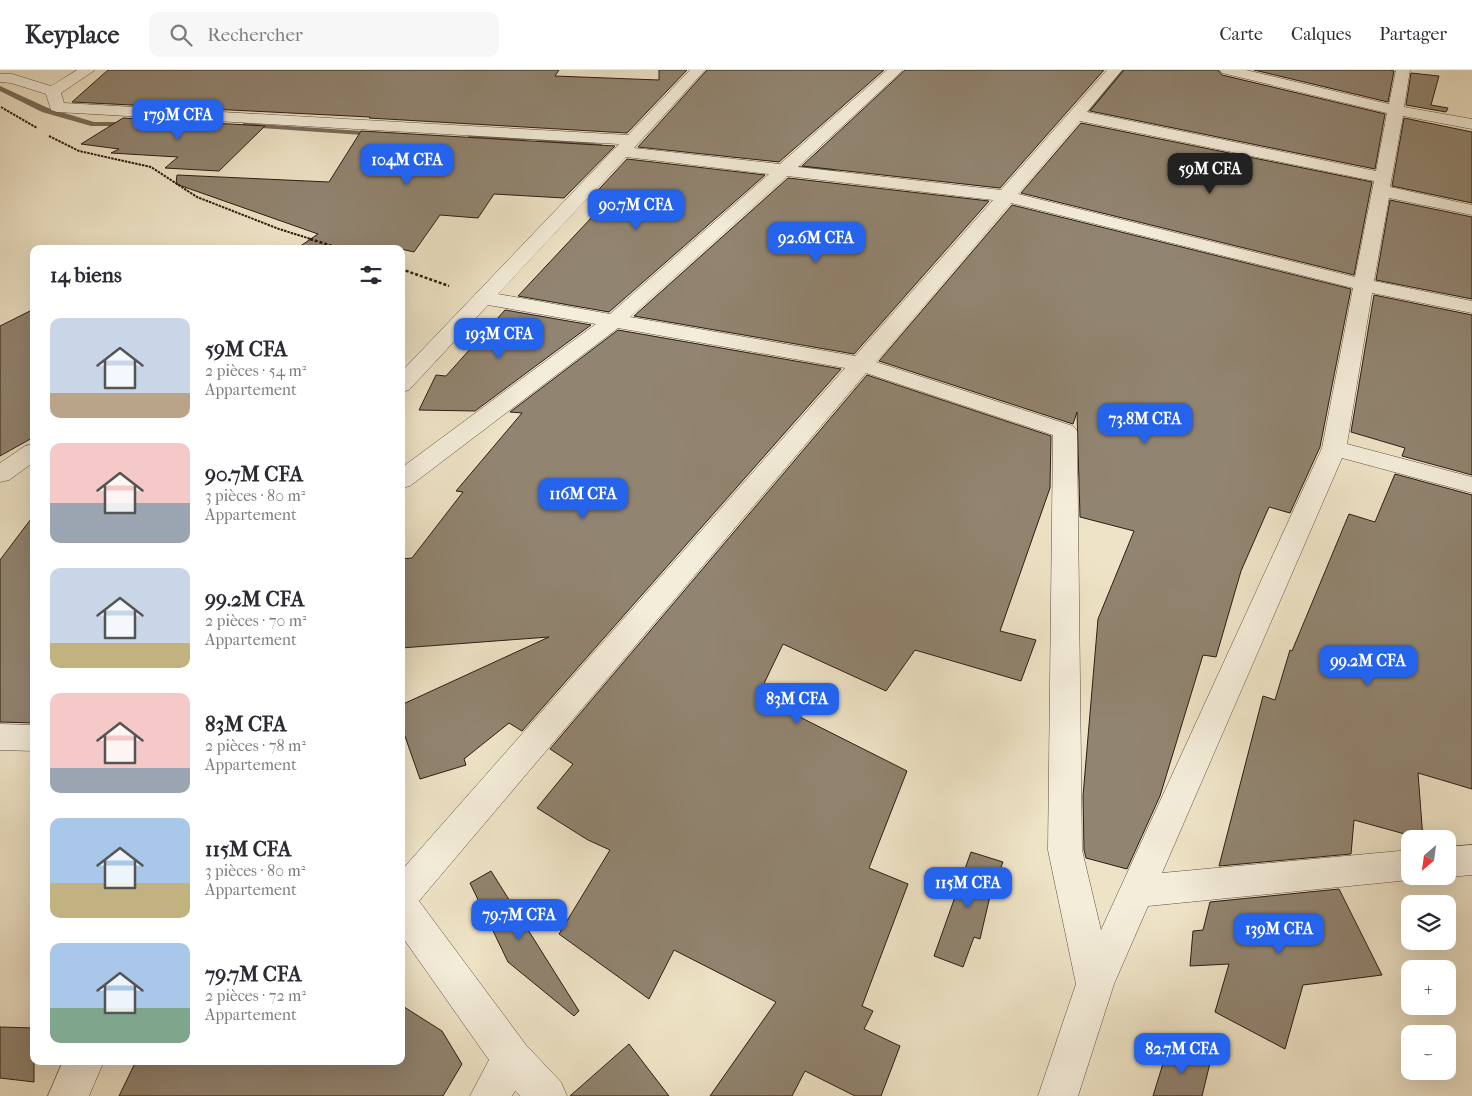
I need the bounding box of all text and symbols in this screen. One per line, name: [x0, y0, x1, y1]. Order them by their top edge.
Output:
search box: [149, 12, 499, 57]
text: Keyplace: [25, 21, 119, 49]
icon: search: [167, 21, 195, 49]
text: Rechercher: [207, 24, 303, 46]
text: Carte: [1220, 24, 1263, 45]
text: Calques: [1291, 24, 1351, 45]
text: Partager: [1379, 24, 1447, 45]
pin: 179M CFA: [126, 98, 230, 141]
text: 179M CFA: [143, 105, 213, 124]
pin: 104M CFA: [355, 144, 459, 186]
text: 104M CFA: [371, 150, 443, 169]
pin: 59M CFA: [1164, 152, 1256, 195]
text: 59M CFA: [1179, 159, 1241, 178]
pin: 90.7M CFA: [579, 189, 693, 231]
text: 90.7M CFA: [599, 195, 673, 214]
pin: 92.6M CFA: [759, 222, 873, 264]
text: 92.6M CFA: [778, 228, 854, 247]
icon: filters: [357, 261, 385, 289]
text: 14 biens: [50, 263, 122, 287]
pin: 193M CFA: [447, 318, 551, 360]
text: 193M CFA: [465, 324, 533, 343]
text: 59M CFA: [205, 337, 287, 361]
icon: home: [90, 338, 150, 398]
text: 2 pièces · 54 m²: [205, 361, 306, 380]
text: Appartement: [205, 380, 297, 399]
pin: 73.8M CFA: [1088, 402, 1202, 445]
text: 73.8M CFA: [1109, 409, 1181, 428]
text: 90.7M CFA: [205, 462, 303, 486]
icon: home: [90, 463, 150, 523]
pin: 116M CFA: [531, 478, 635, 520]
text: 116M CFA: [549, 484, 617, 503]
text: 3 pièces · 80 m²: [205, 486, 305, 505]
text: Appartement: [205, 505, 297, 524]
text: 99.2M CFA: [205, 587, 304, 611]
icon: home: [90, 588, 150, 648]
text: 2 pièces · 70 m²: [205, 611, 307, 630]
text: Appartement: [205, 630, 297, 649]
pin: 99.2M CFA: [1311, 644, 1425, 687]
text: 99.2M CFA: [1330, 651, 1406, 670]
pin: 83M CFA: [751, 682, 843, 725]
text: 83M CFA: [766, 689, 828, 708]
text: 83M CFA: [205, 712, 287, 736]
icon: home: [90, 713, 150, 773]
text: 2 pièces · 78 m²: [205, 736, 306, 755]
text: Appartement: [205, 755, 297, 774]
north arrow: [1401, 830, 1456, 885]
map controls: [1401, 830, 1456, 1080]
text: 115M CFA: [205, 837, 291, 861]
icon: home: [90, 838, 150, 898]
text: 3 pièces · 80 m²: [205, 861, 305, 880]
pin: 115M CFA: [916, 866, 1020, 909]
text: 115M CFA: [935, 873, 1001, 892]
text: Appartement: [205, 880, 297, 899]
button: layers: [1401, 895, 1456, 950]
pin: 79.7M CFA: [462, 898, 576, 941]
text: 79.7M CFA: [482, 905, 556, 924]
pin: 139M CFA: [1227, 912, 1331, 955]
text: 139M CFA: [1245, 919, 1313, 938]
button: +: [1401, 960, 1456, 1015]
text: 79.7M CFA: [205, 962, 302, 986]
icon: home: [90, 963, 150, 1023]
text: 2 pièces · 72 m²: [205, 986, 306, 1005]
text: Appartement: [205, 1005, 297, 1024]
button: −: [1401, 1025, 1456, 1080]
pin: 82.7M CFA: [1125, 1032, 1239, 1075]
text: 82.7M CFA: [1145, 1039, 1219, 1058]

